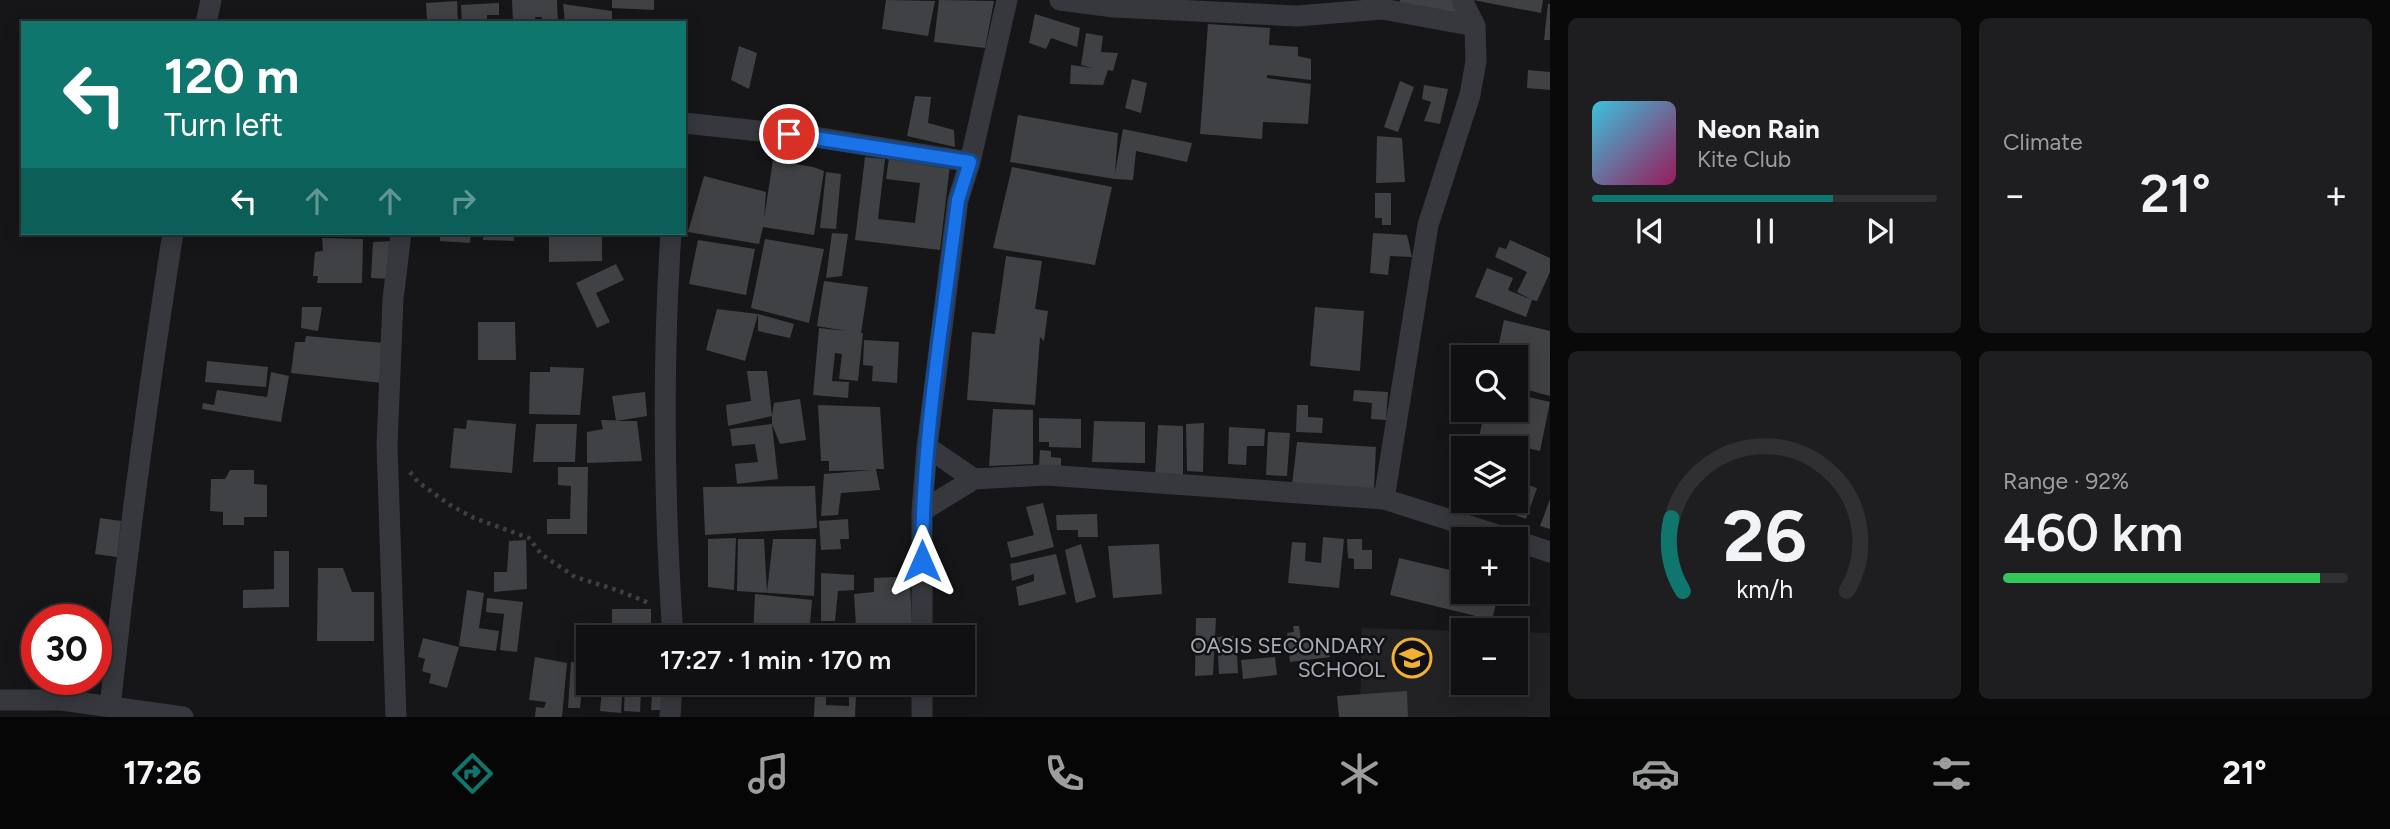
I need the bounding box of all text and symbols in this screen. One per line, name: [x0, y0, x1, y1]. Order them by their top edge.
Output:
text: 120 m: [164, 46, 299, 105]
icon: left: [49, 49, 140, 140]
pin: [759, 104, 819, 164]
text: Turn left: [164, 106, 283, 144]
text: Neon Rain: [1697, 113, 1820, 145]
icon: arrive: [770, 115, 808, 153]
text: Climate: [2003, 128, 2082, 156]
text: Kite Club: [1697, 145, 1791, 173]
text: 21°: [2140, 163, 2211, 225]
text: −: [2003, 172, 2027, 218]
text: +: [2324, 172, 2348, 218]
icon: left: [225, 182, 263, 220]
icon: ahead: [298, 182, 336, 220]
icon: ahead: [371, 182, 409, 220]
icon: right: [444, 182, 482, 220]
icon: previous: [1631, 212, 1669, 250]
icon: pause: [1746, 212, 1784, 250]
icon: next: [1861, 212, 1899, 250]
map controls: [1451, 345, 1528, 695]
button: search: [1451, 345, 1528, 422]
button: layers: [1451, 436, 1528, 513]
text: Range · 92%: [2003, 467, 2129, 495]
text: 26: [1722, 492, 1807, 579]
text: 460 km: [2003, 502, 2183, 564]
position arrow: [885, 524, 959, 598]
button: +: [1451, 527, 1528, 604]
text: km/h: [1736, 574, 1793, 604]
speed limit sign: 30: [21, 604, 112, 695]
button: −: [1451, 618, 1528, 695]
place label: OASIS SECONDARY SCHOOL: [1190, 633, 1385, 682]
school or university icon: OASIS SECONDARY SCHOOL: [1391, 637, 1433, 679]
text: 17:27 · 1 min · 170 m: [660, 644, 891, 676]
icon: directions: [448, 749, 497, 798]
icon: music: [744, 749, 793, 798]
icon: phone: [1040, 749, 1089, 798]
icon: climate: [1335, 749, 1384, 798]
icon: car: [1631, 749, 1680, 798]
icon: filters: [1927, 749, 1976, 798]
text: 17:26: [123, 754, 201, 792]
text: 21°: [2222, 754, 2267, 792]

